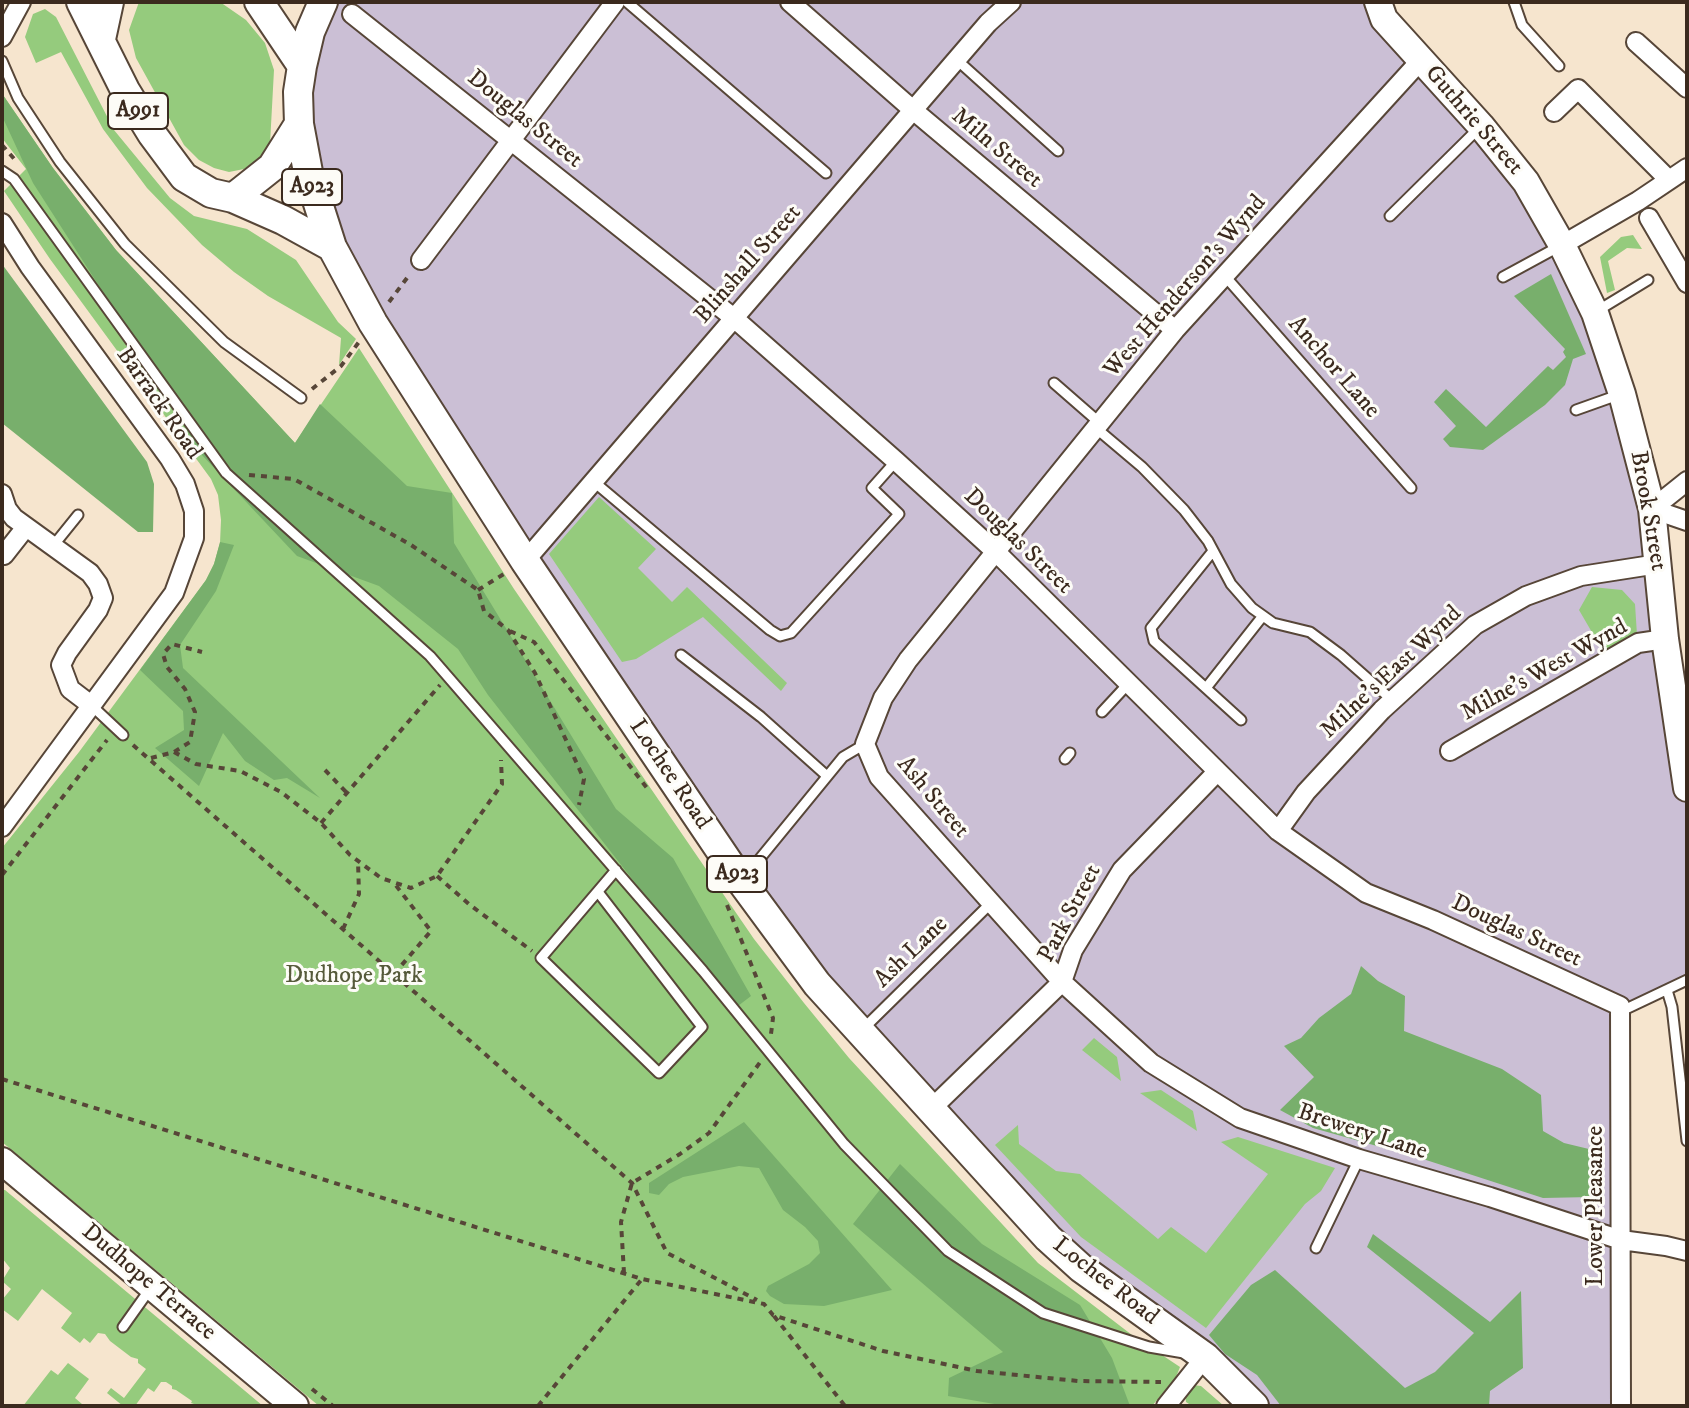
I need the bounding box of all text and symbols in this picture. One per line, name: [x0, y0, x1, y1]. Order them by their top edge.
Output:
street label: Guthrie Street: [1418, 60, 1528, 182]
street label: Douglas Street: [460, 65, 588, 175]
road number: A991: [108, 93, 168, 129]
street label: Miln Street: [945, 103, 1047, 195]
road number: A923: [282, 169, 342, 205]
street label: West Henderson's Wynd: [1099, 190, 1273, 384]
street label: Blinshall Street: [690, 200, 808, 330]
street label: Anchor Lane: [1281, 311, 1385, 425]
street label: Barrack Road: [109, 342, 207, 466]
street label: Brook Street: [1622, 449, 1672, 573]
street label: Douglas Street: [957, 483, 1077, 601]
street label: Milne's East Wynd: [1316, 600, 1468, 746]
street label: Milne's West Wynd: [1457, 613, 1633, 729]
street label: Lochee Road: [622, 714, 716, 836]
street label: Ash Street: [890, 751, 974, 845]
road number: A923: [707, 856, 767, 892]
street label: Park Street: [1033, 860, 1109, 968]
street label: Douglas Street: [1446, 889, 1586, 975]
street label: Ash Lane: [869, 911, 955, 995]
park label: Dudhope Park: [285, 963, 423, 991]
street label: Brewery Lane: [1294, 1099, 1430, 1167]
street label: Lower Pleasance: [1583, 1126, 1611, 1286]
street label: Dudhope Terrace: [75, 1218, 221, 1348]
street label: Lochee Road: [1046, 1232, 1164, 1332]

